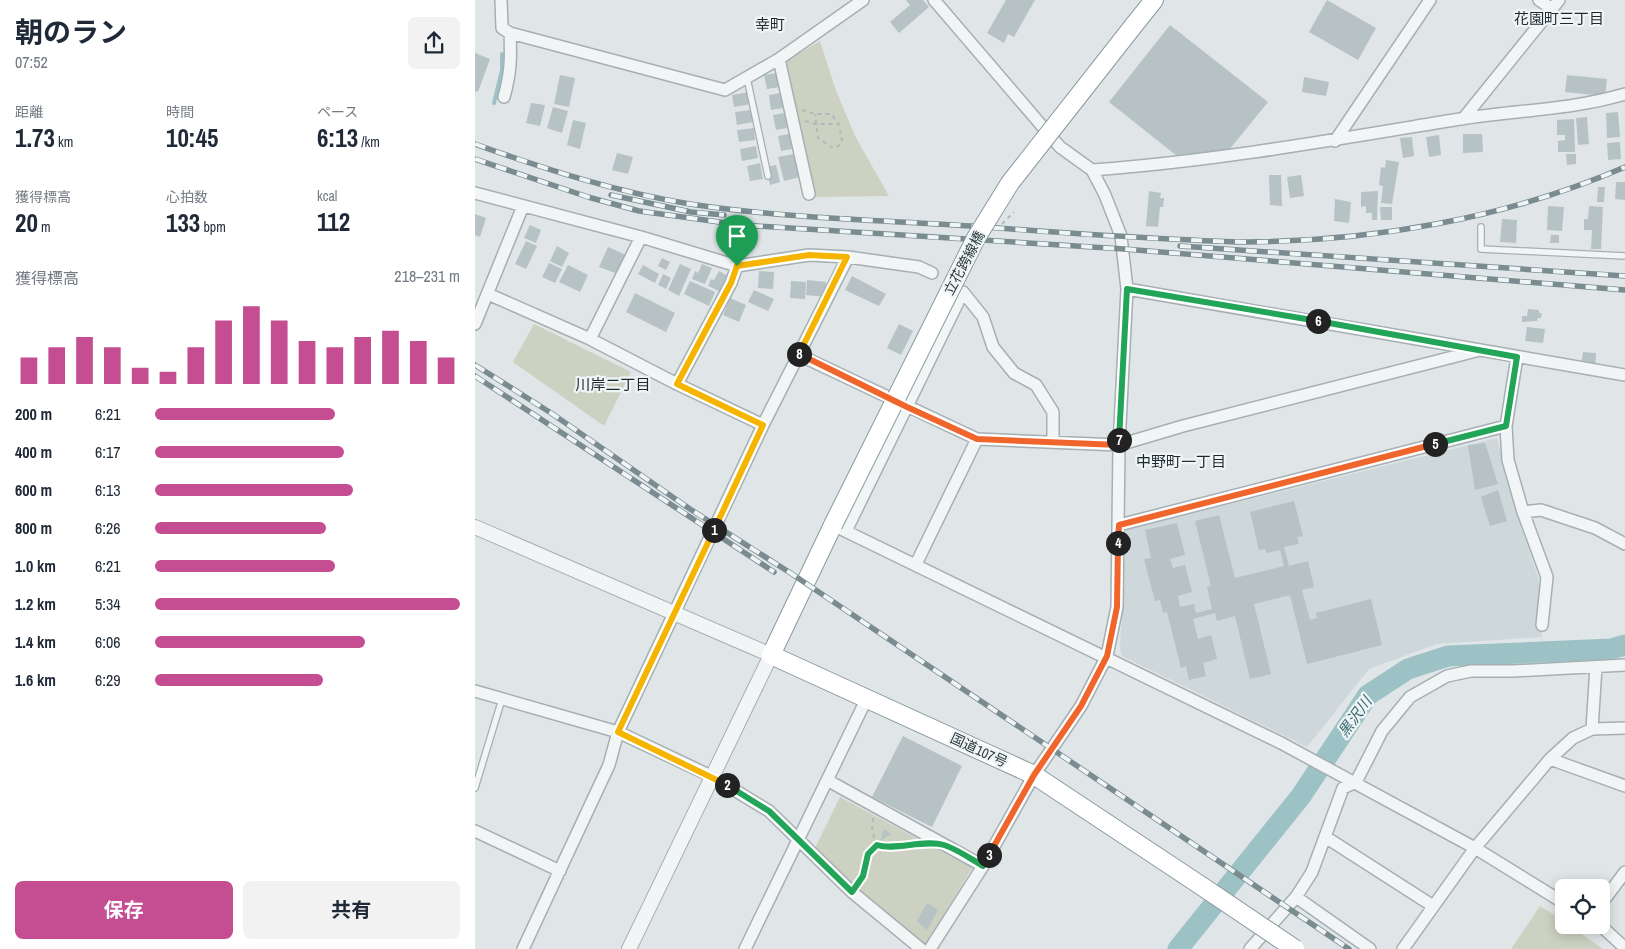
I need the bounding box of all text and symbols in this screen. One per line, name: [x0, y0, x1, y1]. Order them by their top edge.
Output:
district label: 花園町三丁目: [1514, 8, 1604, 29]
text: 朝のラン: [15, 13, 127, 51]
district label: 幸町: [755, 14, 785, 35]
button: share: [408, 17, 460, 69]
text: 07:52: [15, 51, 48, 73]
text: 距離: [15, 103, 43, 121]
text: 時間: [166, 103, 194, 121]
text: ペース: [317, 103, 358, 121]
text: 1.73: [15, 121, 55, 155]
text: 10:45: [166, 121, 218, 155]
text: 6:13: [317, 121, 358, 155]
text: km: [55, 133, 73, 151]
text: /km: [358, 133, 380, 151]
text: kcal: [317, 187, 337, 205]
text: 獲得標高: [15, 188, 71, 206]
text: 心拍数: [166, 188, 208, 206]
text: 112: [317, 205, 350, 239]
text: 20: [15, 206, 38, 240]
text: 133: [166, 206, 200, 240]
pin: [716, 215, 758, 266]
text: m: [38, 218, 51, 236]
text: bpm: [200, 218, 226, 236]
icon: arrive: [723, 222, 751, 250]
street label: 立花跨線橋: [940, 228, 988, 298]
text: 218–231 m: [394, 265, 460, 287]
text: 獲得標高: [15, 267, 79, 289]
pin: 6: [1305, 308, 1331, 334]
text: 6: [1315, 312, 1322, 330]
pin: 8: [787, 342, 811, 366]
text: 8: [796, 345, 803, 363]
district label: 川岸二丁目: [575, 374, 651, 395]
text: 200 m: [15, 403, 52, 425]
text: 6:21: [95, 403, 121, 425]
pin: 7: [1107, 428, 1131, 452]
text: 7: [1116, 431, 1123, 449]
pin: 5: [1423, 432, 1447, 456]
text: 5: [1432, 435, 1439, 453]
text: 400 m: [15, 441, 52, 463]
text: 6:17: [95, 441, 121, 463]
district label: 中野町一丁目: [1136, 451, 1226, 472]
text: 600 m: [15, 479, 52, 501]
text: 6:13: [95, 479, 121, 501]
text: 800 m: [15, 517, 52, 539]
text: 6:26: [95, 517, 121, 539]
pin: 1: [701, 518, 727, 542]
text: 1: [711, 521, 718, 539]
pin: 4: [1105, 530, 1131, 556]
text: 4: [1115, 534, 1122, 552]
text: 1.0 km: [15, 555, 56, 577]
text: 6:21: [95, 555, 121, 577]
text: 1.2 km: [15, 593, 56, 615]
text: 5:34: [95, 593, 121, 615]
text: 1.4 km: [15, 631, 56, 653]
text: 6:06: [95, 631, 121, 653]
text: 1.6 km: [15, 669, 56, 691]
text: 6:29: [95, 669, 121, 691]
water label: 黒沢川: [1333, 691, 1377, 741]
street label: 国道107号: [947, 729, 1011, 771]
pin: 2: [715, 772, 739, 798]
text: 2: [724, 776, 731, 794]
pin: 3: [977, 842, 1001, 868]
text: 3: [986, 846, 993, 864]
map controls: [1555, 879, 1610, 934]
button: locate: [1555, 879, 1610, 934]
button: 保存: [15, 881, 233, 939]
button: 共有: [243, 881, 460, 939]

